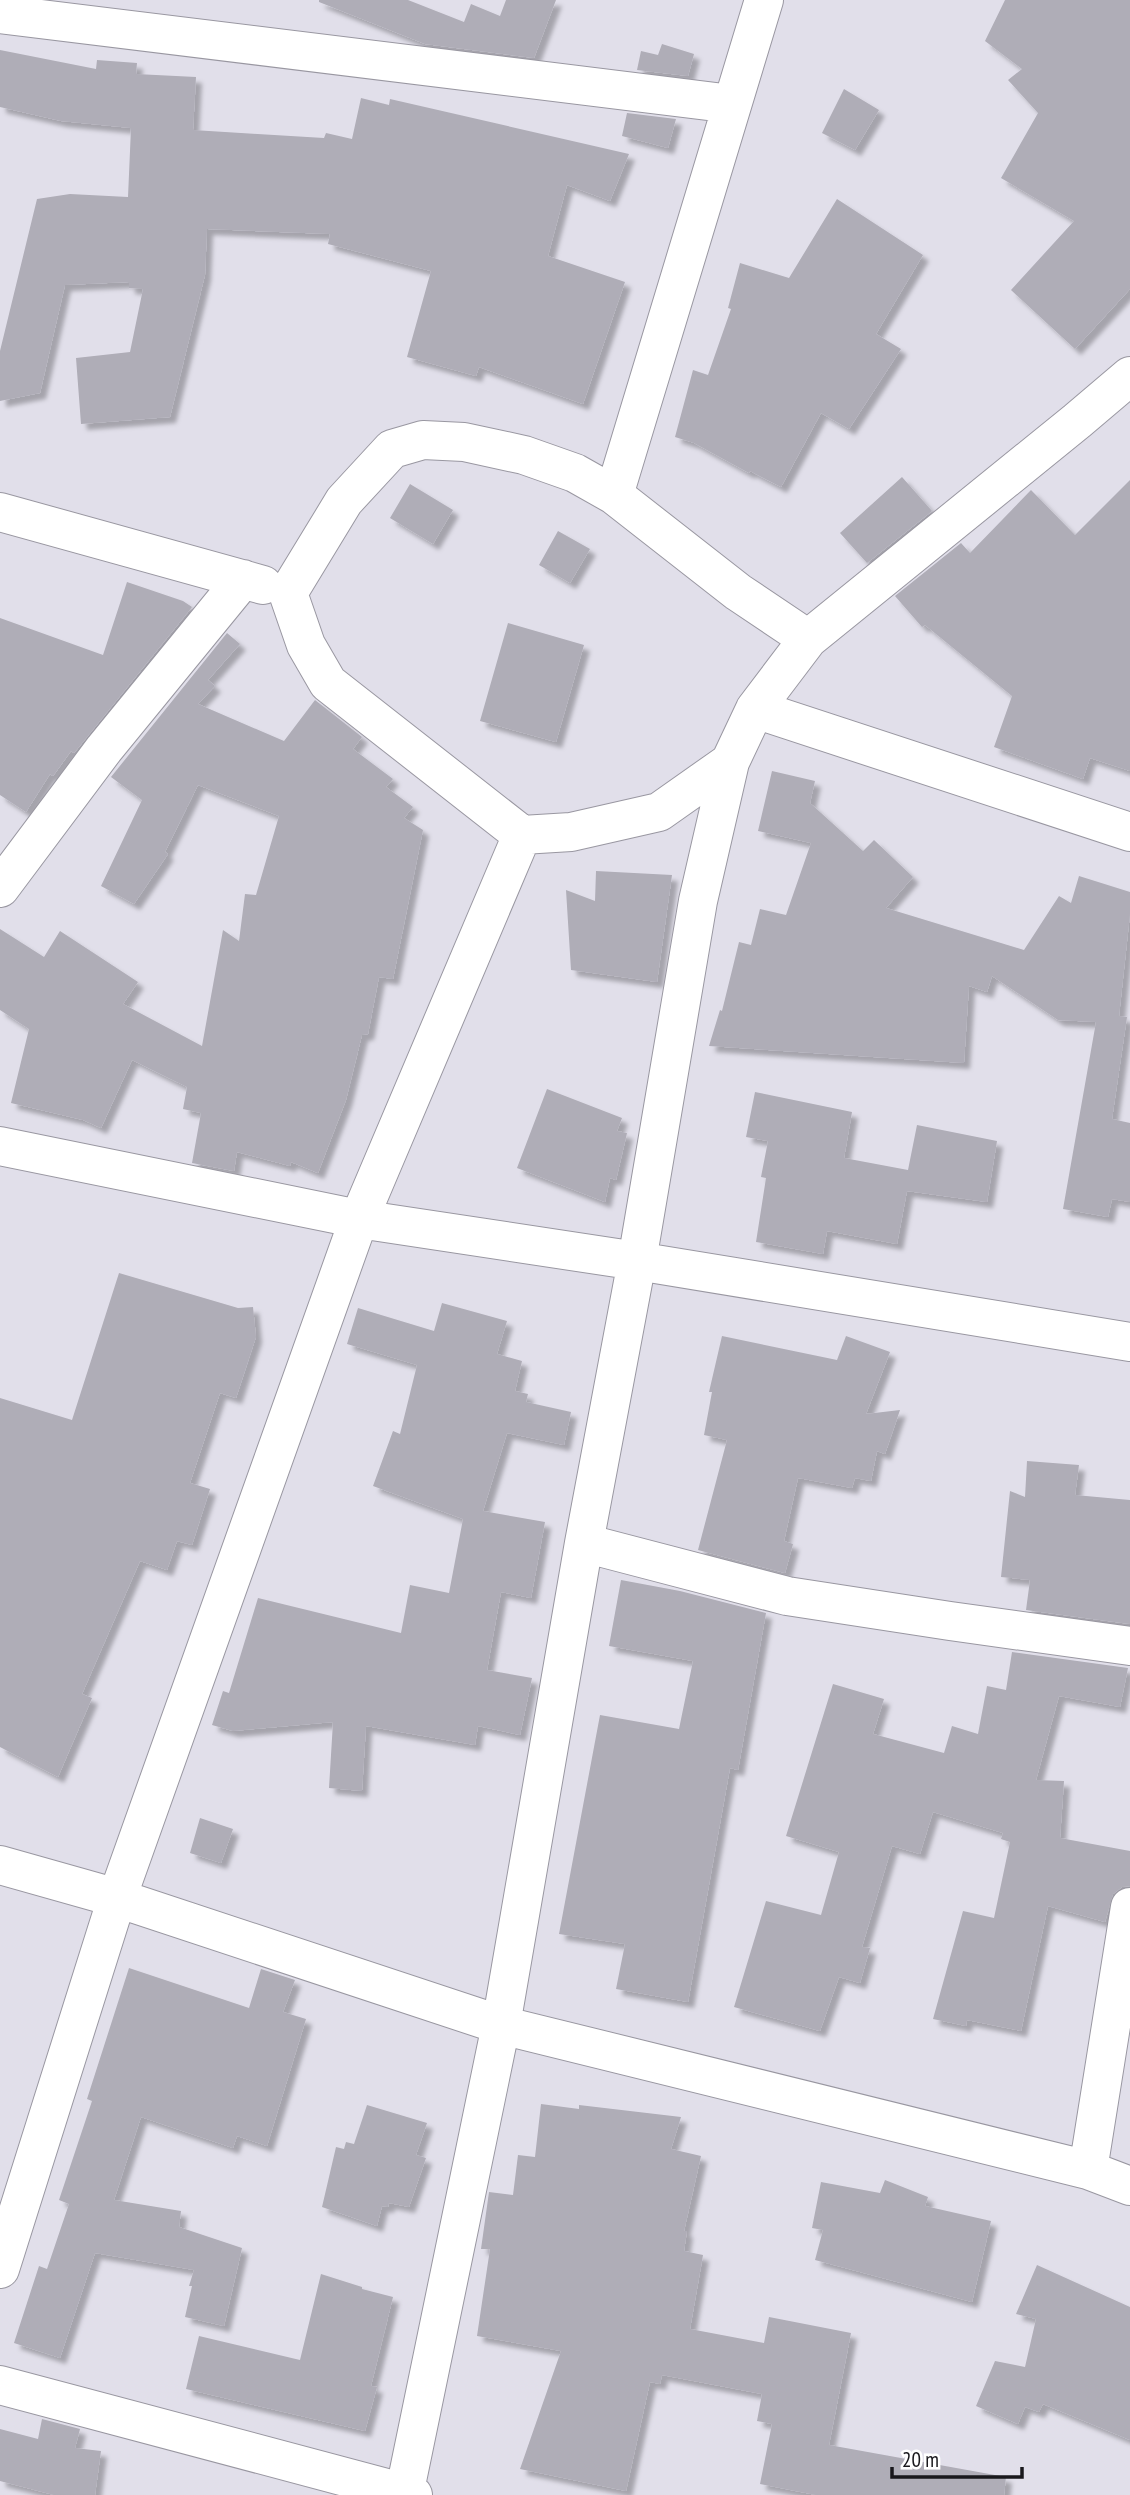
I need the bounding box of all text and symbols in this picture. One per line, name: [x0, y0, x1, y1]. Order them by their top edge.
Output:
scale bar: [892, 2436, 1021, 2480]
text: 20 m: [902, 2446, 939, 2473]

